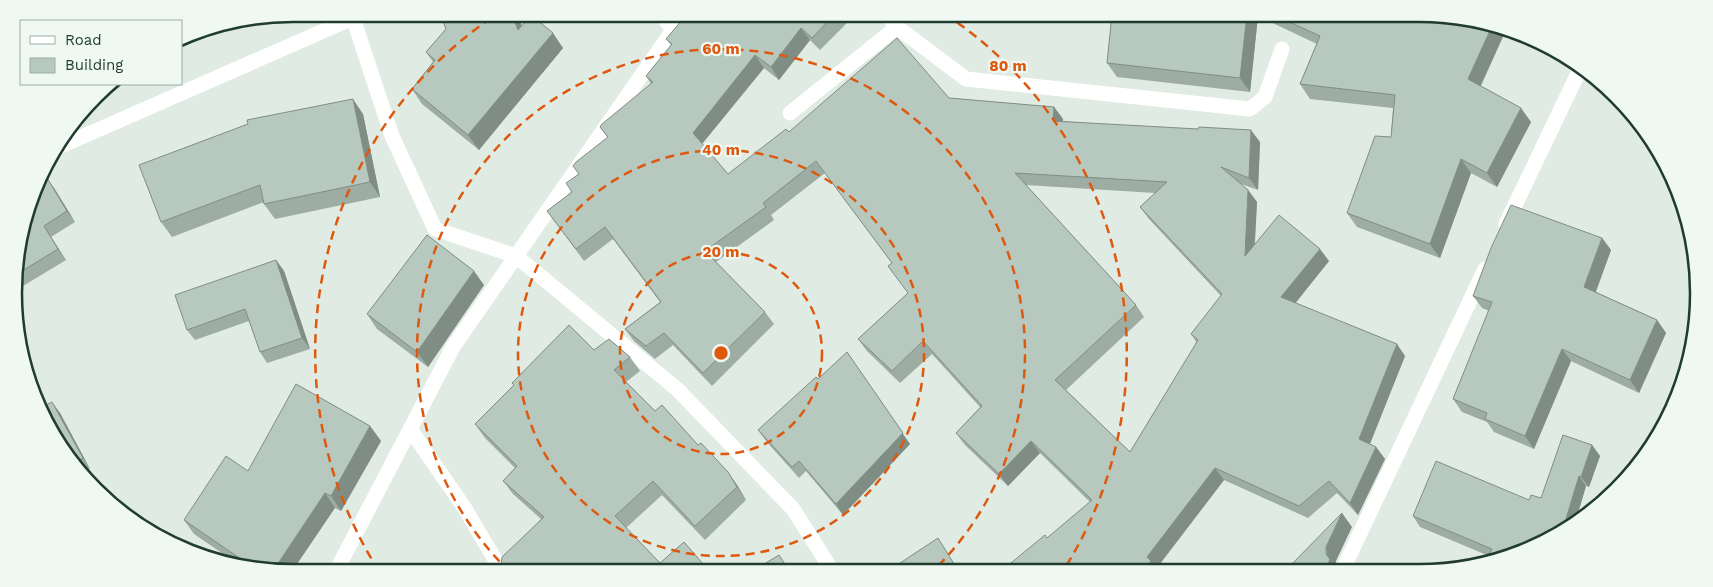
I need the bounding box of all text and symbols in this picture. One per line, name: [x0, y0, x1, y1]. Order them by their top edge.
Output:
legend: [20, 20, 182, 85]
text: Road: [65, 31, 102, 49]
text: 60 m: [702, 40, 740, 58]
text: Building: [65, 56, 123, 74]
text: 80 m: [989, 57, 1027, 75]
text: 40 m: [702, 141, 740, 159]
text: 20 m: [702, 243, 740, 261]
centre of rings: [712, 344, 730, 362]

